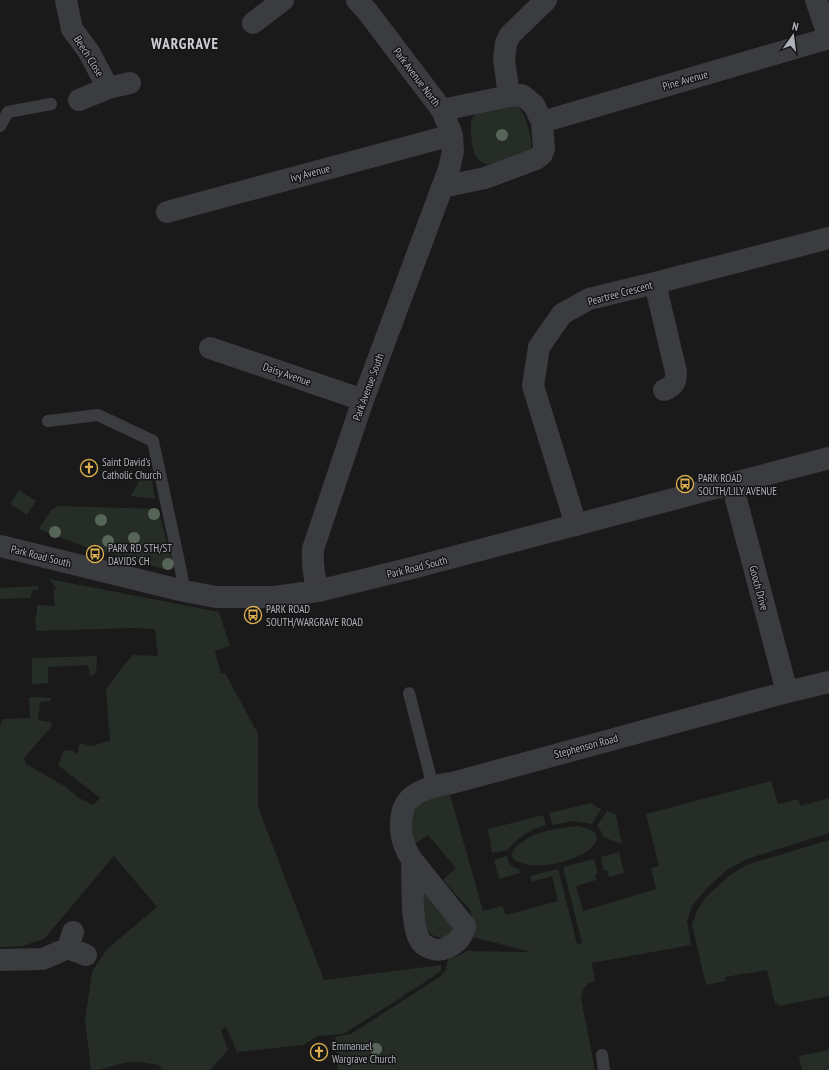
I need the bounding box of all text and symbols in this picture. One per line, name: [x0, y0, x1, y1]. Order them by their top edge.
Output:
north arrow: [773, 16, 813, 56]
text: N: [791, 19, 800, 34]
street label: Beech Close: [71, 33, 107, 80]
district label: WARGRAVE: [150, 34, 219, 53]
street label: Park Avenue North: [390, 45, 444, 109]
street label: Pine Avenue: [661, 67, 710, 93]
street label: Ivy Avenue: [289, 161, 332, 185]
street label: Peartree Crescent: [586, 278, 654, 308]
street label: Park Avenue South: [349, 351, 387, 422]
street label: Daisy Avenue: [261, 359, 313, 389]
place label: Saint David's Catholic Church: [102, 455, 161, 482]
church icon: Saint David's Catholic Church: [79, 458, 99, 478]
place label: PARK ROAD SOUTH/LILY AVENUE: [698, 471, 777, 498]
bus stop icon: PARK ROAD SOUTH/LILY AVENUE: [675, 474, 695, 494]
place label: PARK RD STH/ST DAVIDS CH: [108, 541, 172, 568]
street label: Park Road South: [9, 542, 73, 570]
bus stop icon: PARK RD STH/ST DAVIDS CH: [85, 544, 105, 564]
street label: Park Road South: [385, 553, 449, 581]
street label: Gooch Drive: [746, 564, 772, 612]
place label: PARK ROAD SOUTH/WARGRAVE ROAD: [266, 602, 363, 629]
bus stop icon: PARK ROAD SOUTH/WARGRAVE ROAD: [243, 605, 263, 625]
street label: Stephenson Road: [553, 731, 620, 761]
place label: Emmanuel Wargrave Church: [332, 1039, 396, 1066]
church icon: Emmanuel Wargrave Church: [309, 1042, 329, 1062]

